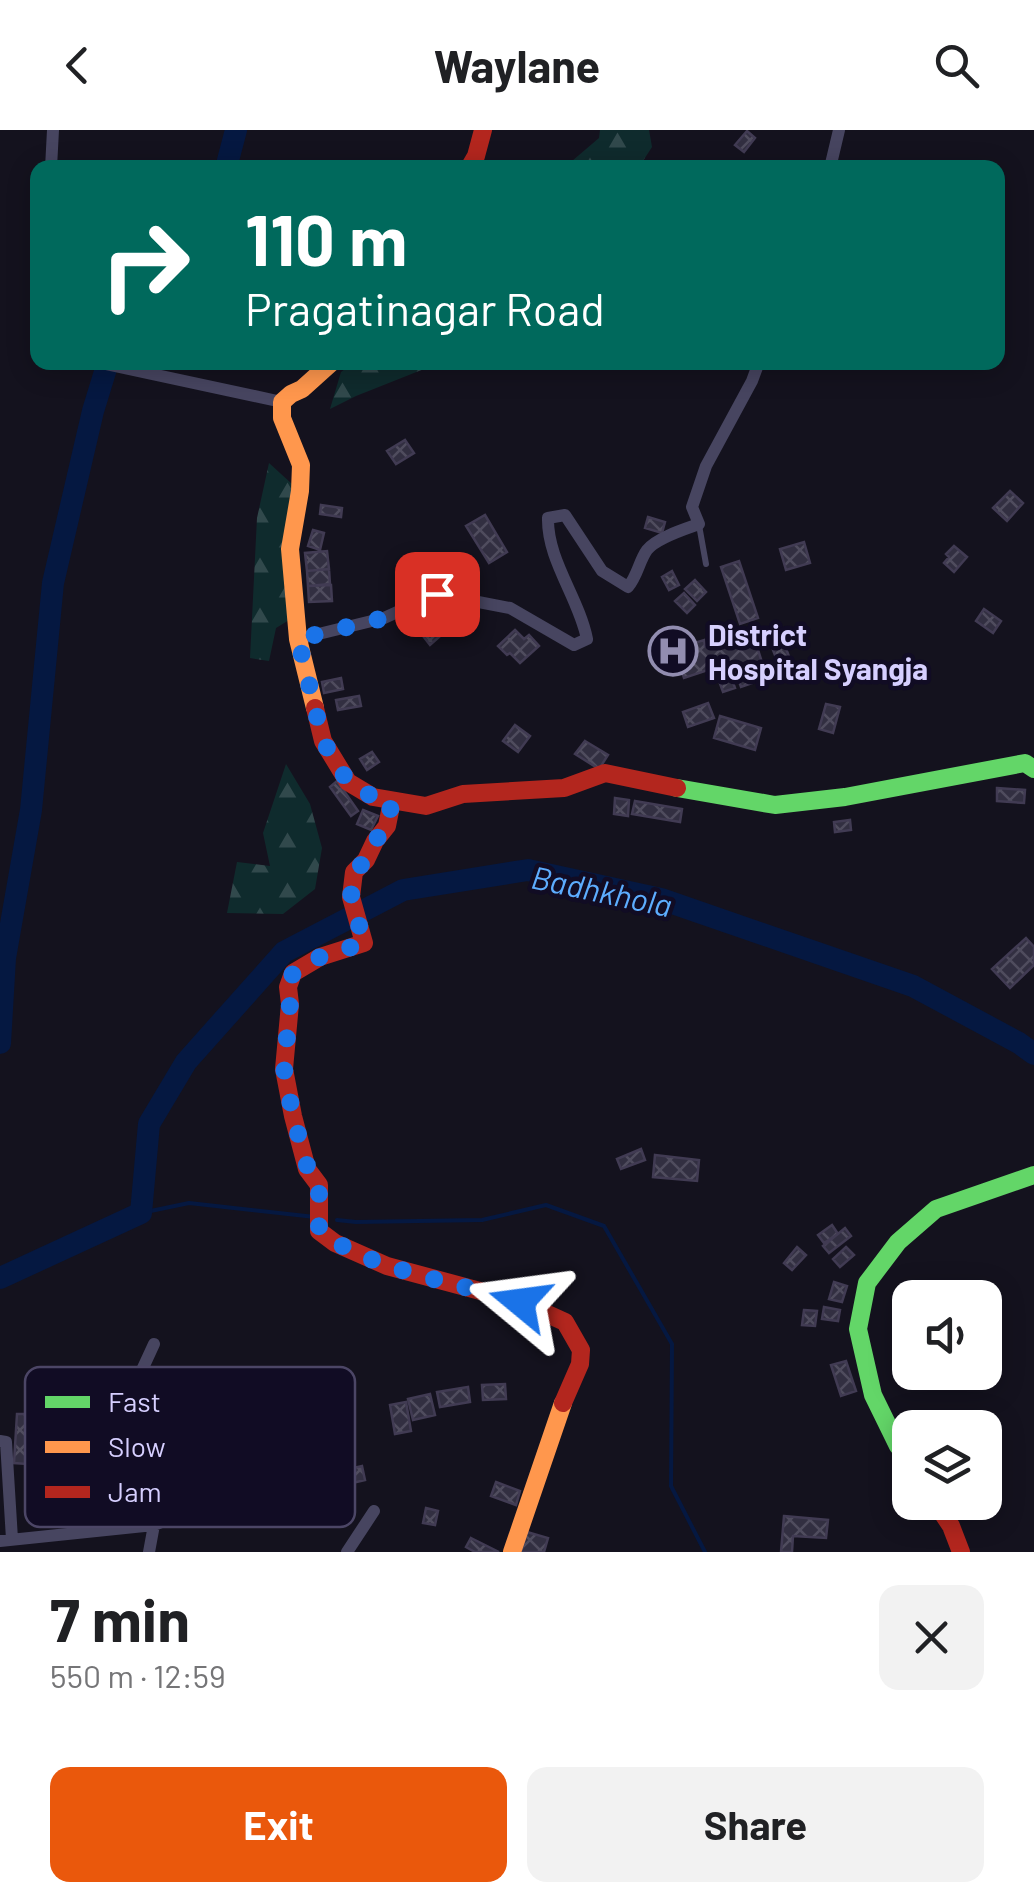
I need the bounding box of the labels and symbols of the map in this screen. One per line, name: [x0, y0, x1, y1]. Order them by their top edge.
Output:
pin: [395, 552, 480, 637]
place label: District Hospital Syangja: [708, 616, 928, 686]
hospital icon: District Hospital Syangja: [647, 625, 699, 677]
water label: Badhkhola: [528, 857, 676, 923]
position arrow: [468, 1250, 572, 1354]
legend: [25, 1367, 355, 1527]
text: Fast: [108, 1384, 161, 1418]
text: Slow: [108, 1429, 166, 1463]
text: Jam: [108, 1474, 162, 1508]

